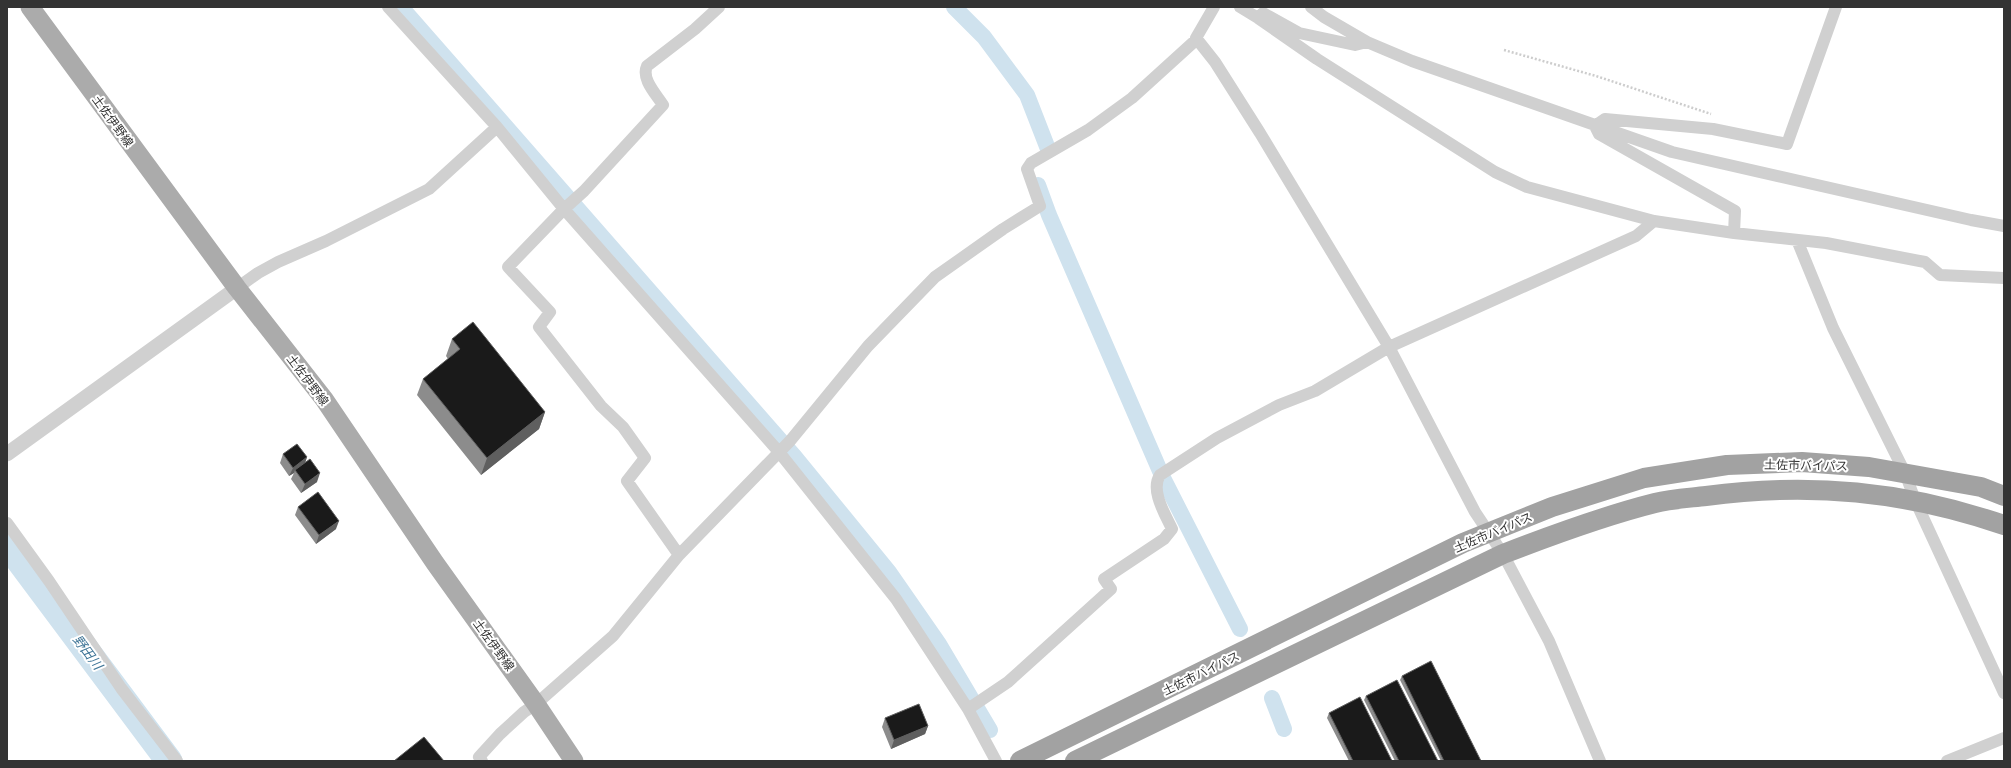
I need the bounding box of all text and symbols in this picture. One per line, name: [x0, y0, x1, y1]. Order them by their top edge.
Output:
street label: 土佐伊野線: [89, 92, 137, 150]
street label: 土佐伊野線: [284, 352, 332, 408]
street label: 土佐市バイパス: [1764, 457, 1848, 473]
street label: 土佐市バイパス: [1452, 509, 1534, 555]
street label: 土佐伊野線: [470, 616, 518, 674]
water label: 野田川: [70, 632, 107, 674]
street label: 土佐市バイパス: [1160, 648, 1242, 698]

